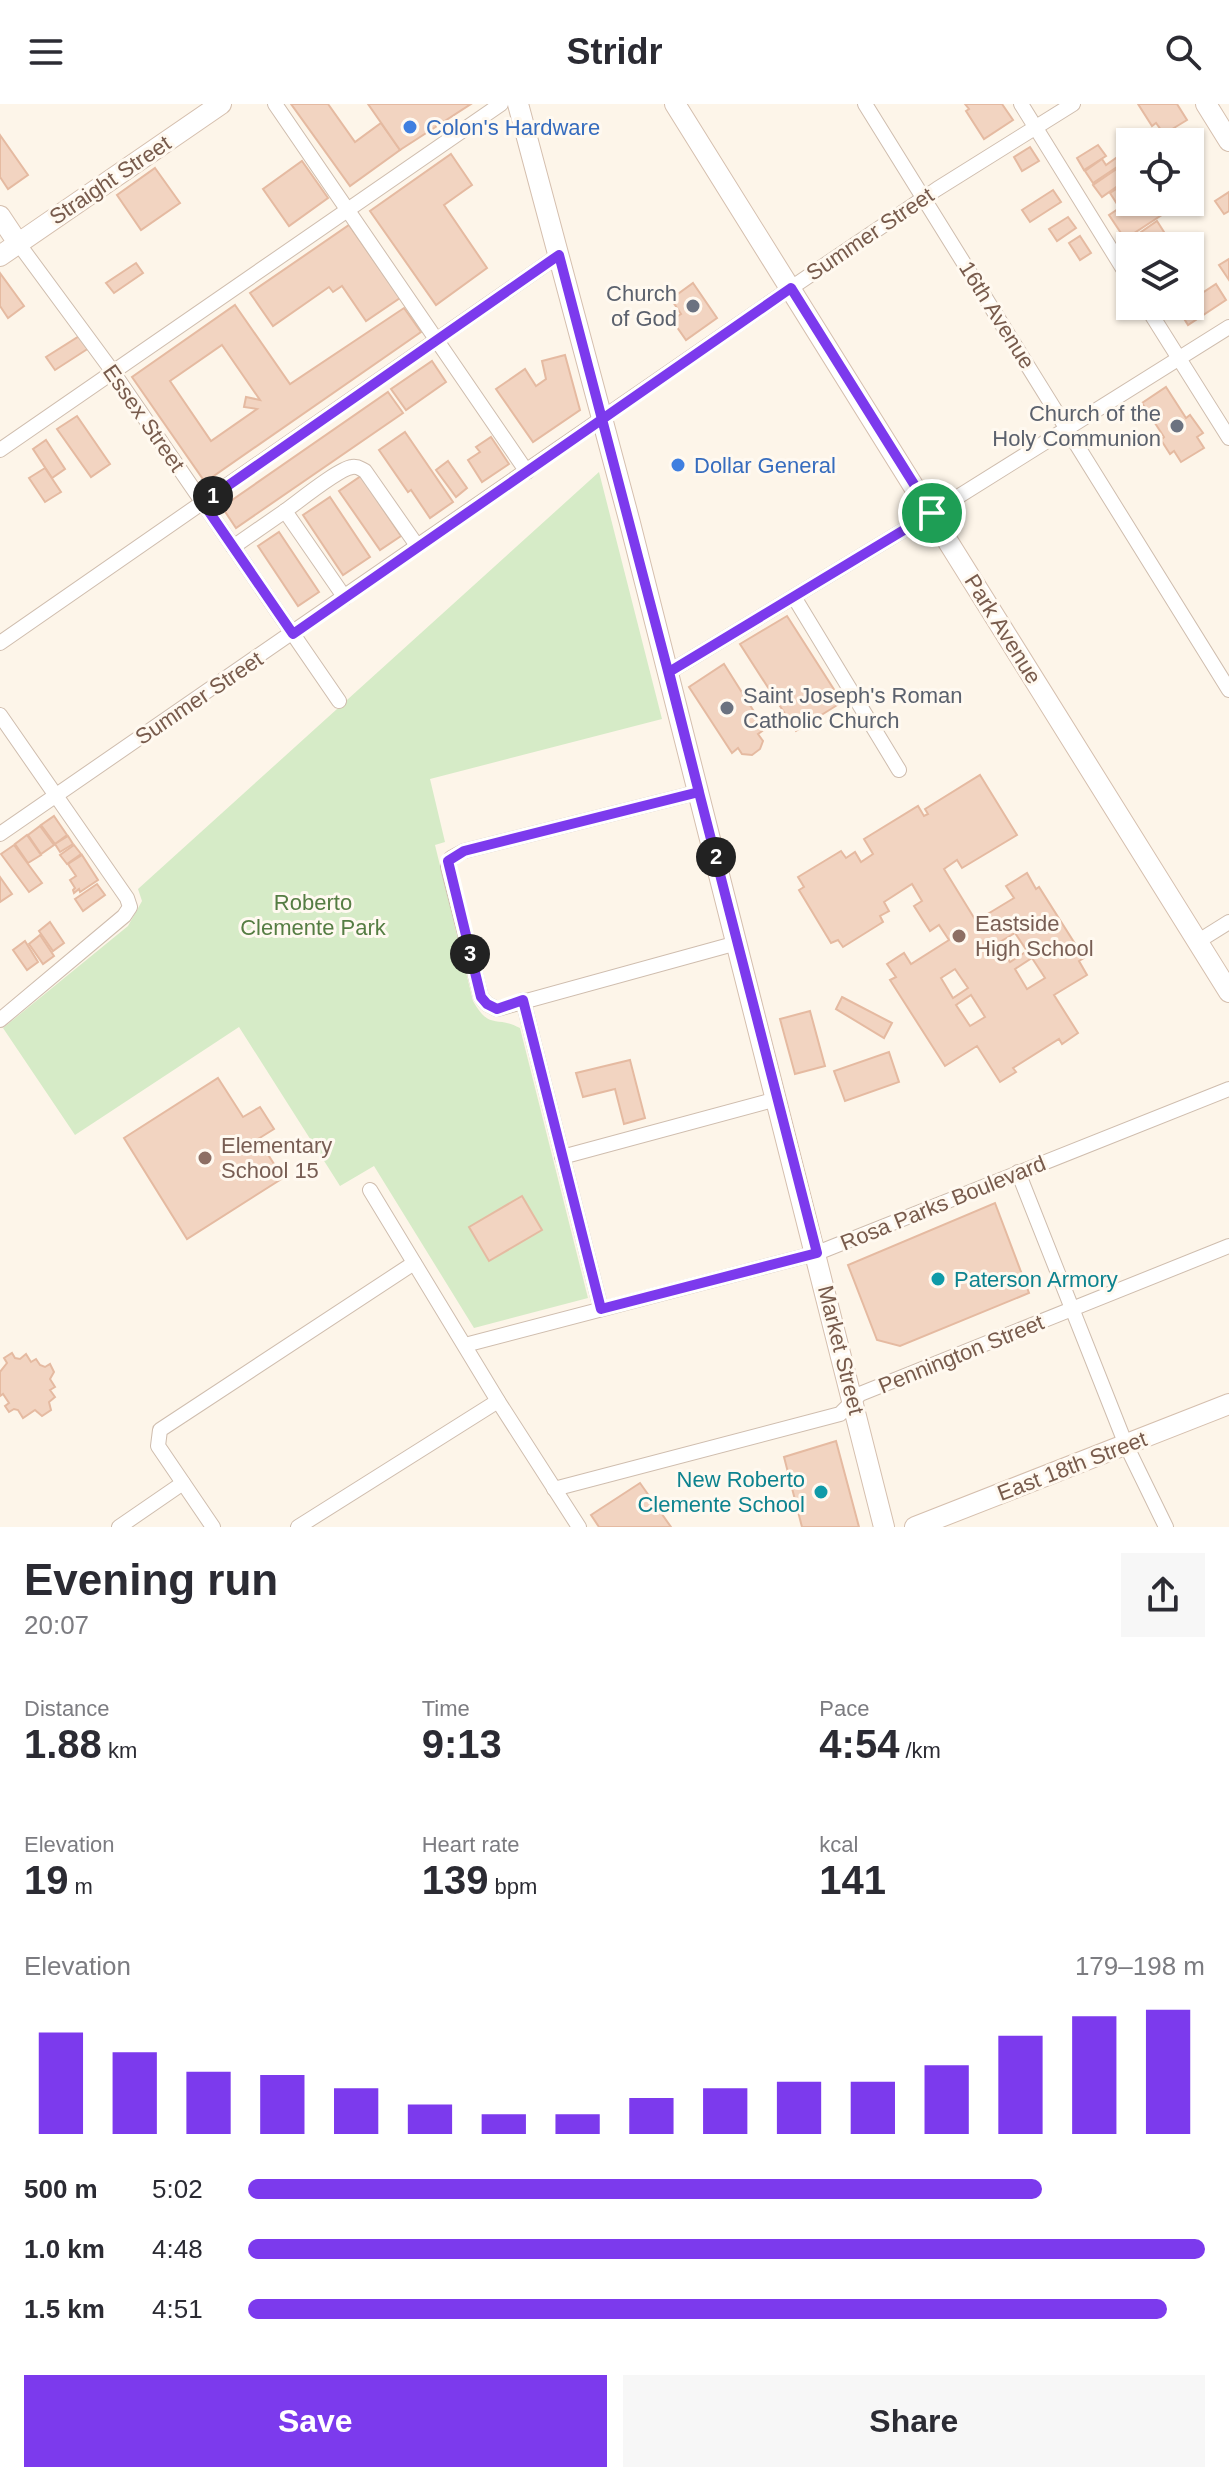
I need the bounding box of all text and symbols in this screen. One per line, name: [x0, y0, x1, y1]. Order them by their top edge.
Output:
icon: menu: [24, 30, 68, 74]
icon: search: [1161, 30, 1205, 74]
text: Stridr: [566, 31, 663, 72]
place label: Colon's Hardware: [426, 115, 600, 140]
marker: Colon's Hardware: [401, 118, 419, 136]
map controls: [1116, 128, 1204, 320]
button: locate: [1116, 128, 1204, 216]
street label: Straight Street: [45, 130, 175, 230]
street label: Summer Street: [802, 182, 938, 286]
button: layers: [1116, 232, 1204, 320]
street label: 16th Avenue: [954, 257, 1040, 373]
place label: Church of God: [606, 281, 677, 331]
marker: Church of God: [684, 297, 702, 315]
street label: Essex Street: [98, 360, 190, 476]
place label: Church of the Holy Communion: [992, 401, 1161, 451]
marker: Church of the Holy Communion: [1168, 417, 1186, 435]
place label: Dollar General: [694, 453, 836, 478]
marker: Dollar General: [669, 456, 687, 474]
pin: 1: [193, 476, 233, 516]
pin: [898, 479, 966, 547]
text: 1: [207, 483, 219, 508]
icon: arrive: [910, 491, 954, 535]
street label: Park Avenue: [959, 570, 1047, 688]
street label: Summer Street: [131, 646, 267, 750]
place label: Saint Joseph's Roman Catholic Church: [743, 683, 962, 733]
marker: Saint Joseph's Roman Catholic Church: [718, 699, 736, 717]
pin: 2: [696, 837, 736, 877]
text: 2: [710, 844, 722, 869]
park label: Roberto Clemente Park: [240, 890, 387, 940]
place label: Eastside High School: [975, 911, 1094, 961]
marker: Eastside High School: [950, 927, 968, 945]
pin: 3: [450, 934, 490, 974]
text: 3: [464, 941, 476, 966]
place label: Elementary School 15: [221, 1133, 332, 1183]
marker: Elementary School 15: [196, 1149, 214, 1167]
street label: Rosa Parks Boulevard: [837, 1150, 1049, 1256]
place label: Paterson Armory: [954, 1267, 1118, 1292]
marker: Paterson Armory: [929, 1270, 947, 1288]
street label: Market Street: [813, 1283, 869, 1417]
street label: Pennington Street: [875, 1309, 1047, 1399]
street label: East 18th Street: [994, 1426, 1150, 1506]
place label: New Roberto Clemente School: [637, 1467, 805, 1517]
marker: New Roberto Clemente School: [812, 1483, 830, 1501]
button: share: [1121, 1553, 1205, 1637]
text: Evening run: [24, 1555, 278, 1604]
text: 20:07: [24, 1610, 89, 1640]
text: Distance: [24, 1696, 110, 1721]
text: Time: [422, 1696, 470, 1721]
text: Pace: [819, 1696, 869, 1721]
text: 1.88: [24, 1722, 102, 1766]
text: 9:13: [422, 1722, 502, 1766]
text: 4:54: [819, 1722, 899, 1766]
text: km: [102, 1738, 137, 1763]
text: /km: [899, 1738, 941, 1763]
text: Elevation: [24, 1832, 115, 1857]
text: Heart rate: [422, 1832, 519, 1857]
text: kcal: [819, 1832, 858, 1857]
text: 19: [24, 1858, 69, 1902]
text: 139: [422, 1858, 488, 1902]
text: 141: [819, 1858, 886, 1902]
text: m: [69, 1874, 93, 1899]
text: bpm: [488, 1874, 537, 1899]
text: Elevation: [24, 1951, 131, 1981]
text: 179–198 m: [1075, 1951, 1205, 1981]
text: 500 m: [24, 2174, 98, 2204]
text: 5:02: [152, 2174, 203, 2204]
text: 1.0 km: [24, 2234, 105, 2264]
text: 4:48: [152, 2234, 203, 2264]
text: 1.5 km: [24, 2294, 105, 2324]
text: 4:51: [152, 2294, 203, 2324]
button: Save: [24, 2375, 607, 2467]
button: Share: [623, 2375, 1205, 2467]

